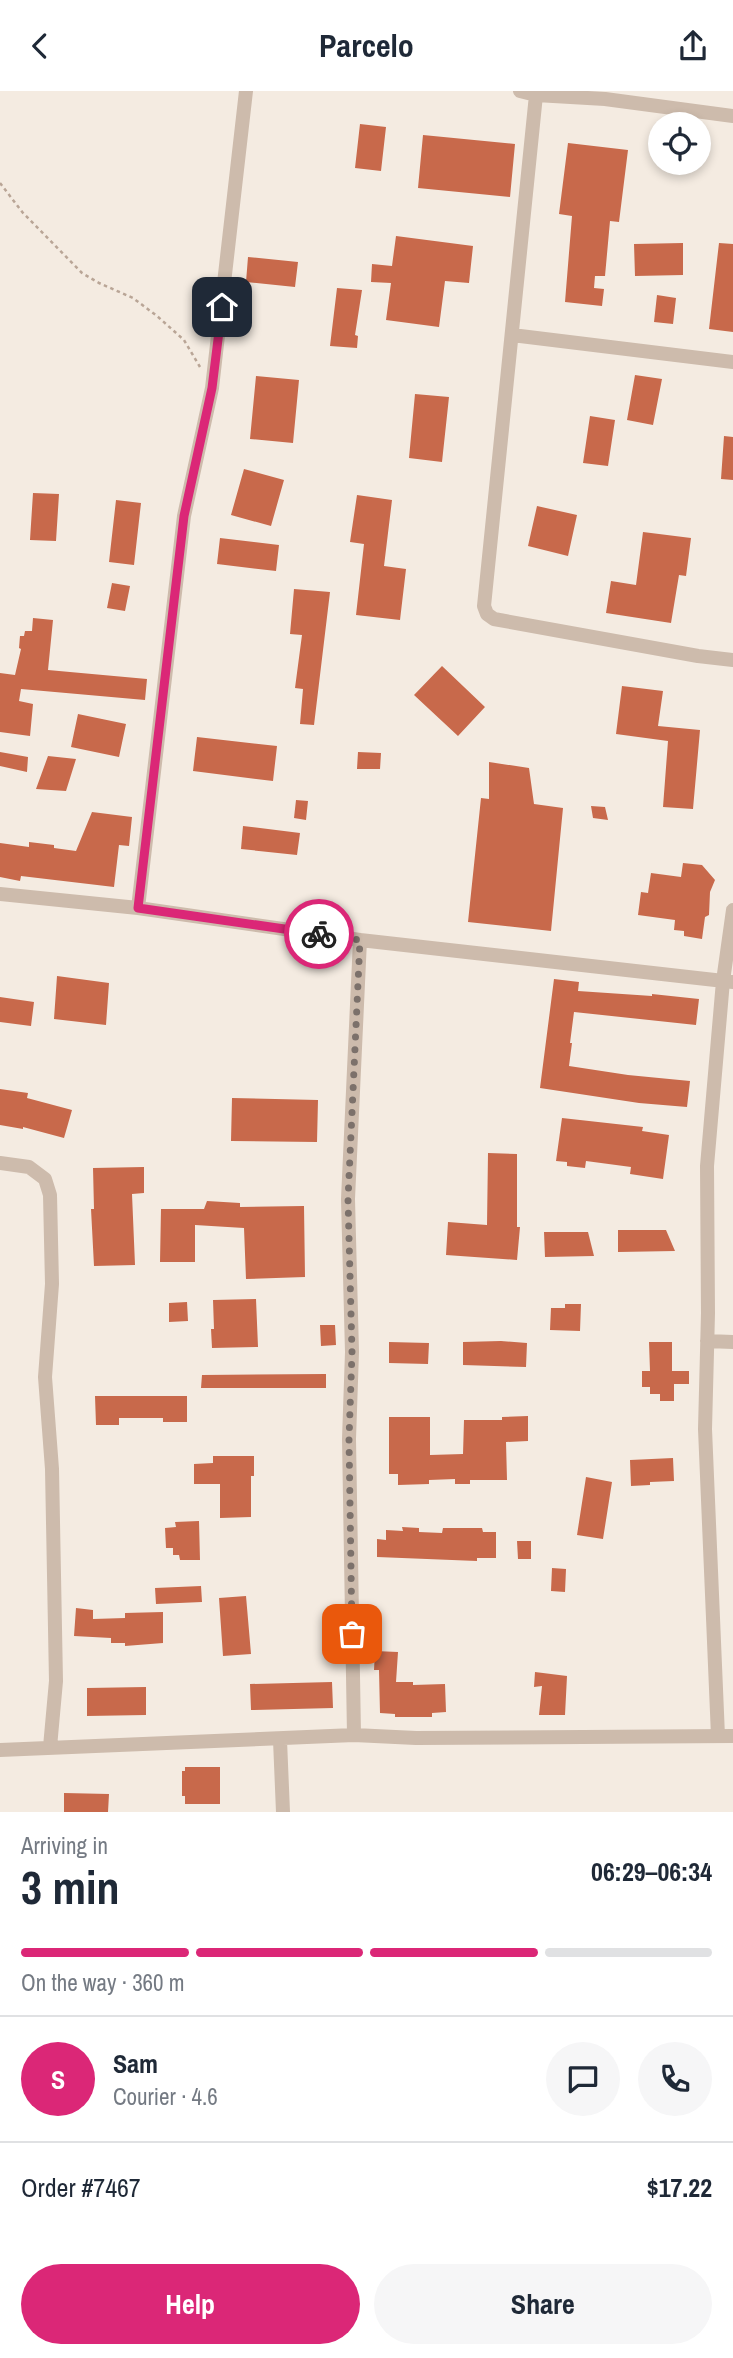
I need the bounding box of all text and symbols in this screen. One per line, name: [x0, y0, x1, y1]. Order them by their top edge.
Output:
text: Parcelo: [319, 24, 414, 67]
icon: back: [21, 27, 59, 65]
icon: share: [674, 27, 712, 65]
map controls: [648, 112, 711, 175]
button: locate: [648, 112, 711, 175]
pin: [192, 277, 252, 337]
icon: home: [203, 288, 241, 326]
courier: [284, 899, 354, 969]
icon: bike: [300, 915, 338, 953]
pin: [322, 1604, 382, 1664]
icon: bag: [333, 1615, 371, 1653]
text: Arriving in: [21, 1830, 108, 1861]
text: 06:29–06:34: [591, 1854, 712, 1889]
text: 3 min: [21, 1856, 120, 1918]
text: On the way · 360 m: [21, 1967, 185, 1998]
button: chat: [546, 2042, 620, 2116]
button: phone: [638, 2042, 712, 2116]
text: Sam: [113, 2046, 158, 2081]
text: S: [51, 2062, 65, 2097]
text: Courier · 4.6: [113, 2081, 218, 2112]
text: Order #7467: [21, 2170, 141, 2205]
text: $17.22: [647, 2170, 712, 2205]
button: Help: [21, 2264, 360, 2344]
button: Share: [374, 2264, 712, 2344]

